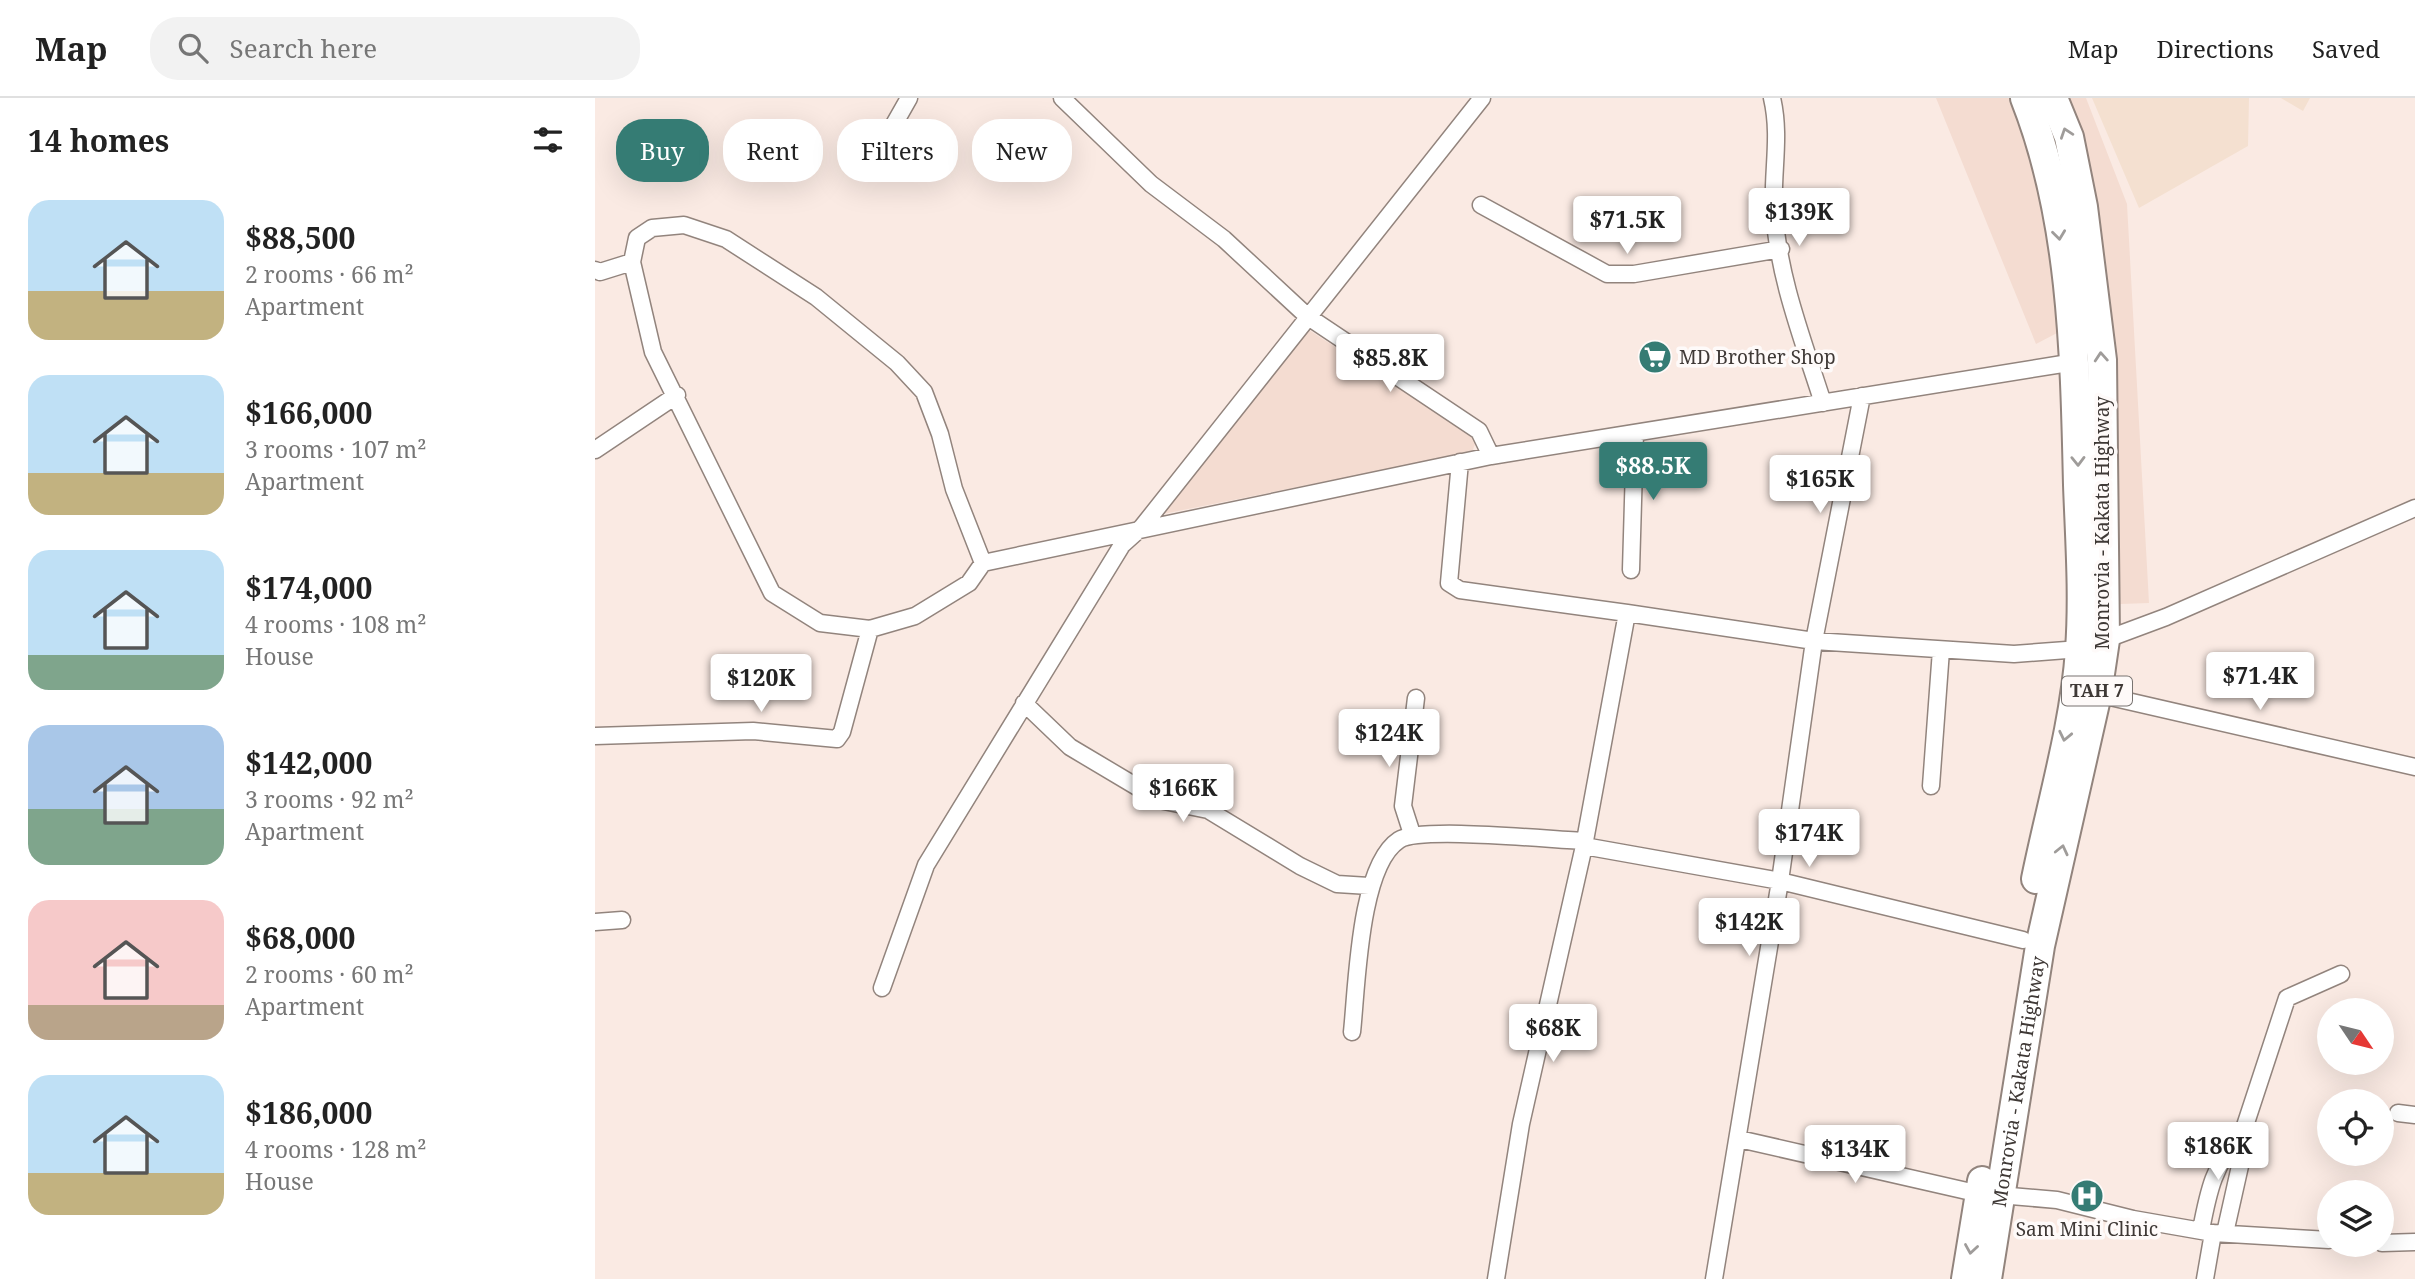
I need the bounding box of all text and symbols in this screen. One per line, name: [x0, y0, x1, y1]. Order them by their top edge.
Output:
search box: [150, 17, 640, 80]
text: Map: [35, 26, 108, 71]
icon: search: [174, 29, 212, 67]
text: Search here: [230, 30, 377, 66]
text: Map: [2068, 32, 2119, 65]
text: Directions: [2157, 32, 2274, 65]
text: Saved: [2312, 32, 2380, 65]
chip: Buy: [616, 119, 709, 182]
chip: Rent: [723, 119, 823, 182]
chip: Filters: [837, 119, 958, 182]
chip: New: [972, 119, 1072, 182]
text: 14 homes: [28, 120, 169, 161]
icon: filters: [529, 121, 567, 159]
one-way arrow: [2060, 128, 2074, 140]
pin: $139K: [1750, 188, 1848, 248]
text: $139K: [1765, 195, 1833, 227]
pin: $71.5K: [1570, 197, 1684, 256]
text: $71.5K: [1589, 203, 1665, 235]
text: $88,500: [245, 217, 356, 258]
icon: home: [84, 228, 168, 312]
one-way arrow: [2052, 229, 2067, 241]
text: 2 rooms · 66 m²: [245, 258, 414, 290]
text: Apartment: [245, 290, 364, 322]
pin: $85.8K: [1333, 334, 1447, 394]
supermarket icon: MD Brother Shop: [1636, 338, 1674, 376]
text: $85.8K: [1352, 341, 1428, 373]
place label: MD Brother Shop: [1679, 344, 1836, 370]
one-way arrow: [2094, 352, 2109, 363]
text: $166,000: [245, 392, 372, 433]
street label: Monrovia - Kakata Highway: [2089, 396, 2115, 650]
icon: home: [84, 403, 168, 487]
text: 3 rooms · 107 m²: [245, 433, 427, 465]
pin: $88.5K: [1596, 442, 1710, 502]
text: $88.5K: [1615, 449, 1691, 481]
pin: $165K: [1771, 456, 1869, 515]
one-way arrow: [2070, 456, 2085, 467]
text: $165K: [1786, 462, 1854, 494]
text: Apartment: [245, 465, 364, 497]
text: $174,000: [245, 567, 372, 608]
icon: home: [84, 578, 168, 662]
text: 4 rooms · 108 m²: [245, 608, 427, 640]
text: House: [245, 640, 314, 672]
pin: $71.4K: [2203, 652, 2317, 712]
pin: $120K: [712, 654, 810, 714]
text: $71.4K: [2222, 659, 2298, 691]
text: $120K: [727, 661, 795, 693]
road number: TAH 7: [2062, 676, 2132, 706]
pin: $124K: [1340, 710, 1438, 769]
text: $124K: [1355, 716, 1423, 748]
one-way arrow: [2059, 730, 2074, 742]
text: $142,000: [245, 742, 372, 783]
icon: home: [84, 753, 168, 837]
pin: $166K: [1134, 764, 1232, 824]
text: $166K: [1149, 771, 1217, 803]
text: 3 rooms · 92 m²: [245, 783, 414, 815]
pin: $174K: [1760, 810, 1858, 869]
text: Apartment: [245, 815, 364, 847]
text: $174K: [1775, 816, 1843, 848]
one-way arrow: [2053, 844, 2068, 856]
pin: $142K: [1700, 898, 1798, 958]
text: $142K: [1715, 905, 1783, 937]
text: $68,000: [245, 917, 356, 958]
icon: home: [84, 928, 168, 1012]
street label: Monrovia - Kakata Highway: [1986, 954, 2051, 1209]
text: 2 rooms · 60 m²: [245, 958, 414, 990]
text: Apartment: [245, 990, 364, 1022]
north arrow: [2317, 998, 2394, 1074]
map controls: [2317, 998, 2394, 1257]
pin: $68K: [1512, 1004, 1594, 1064]
text: $68K: [1525, 1011, 1581, 1043]
button: locate: [2317, 1089, 2394, 1166]
text: $186,000: [245, 1092, 372, 1133]
icon: home: [84, 1103, 168, 1187]
pin: $186K: [2169, 1122, 2267, 1182]
pin: $134K: [1806, 1126, 1904, 1185]
text: $186K: [2184, 1129, 2252, 1161]
text: $134K: [1821, 1132, 1889, 1164]
text: 4 rooms · 128 m²: [245, 1133, 427, 1165]
text: House: [245, 1165, 314, 1197]
hospital icon: Sam Mini Clinic: [2068, 1177, 2106, 1215]
button: layers: [2317, 1180, 2394, 1257]
place label: Sam Mini Clinic: [2016, 1216, 2158, 1242]
one-way arrow: [1964, 1243, 1979, 1255]

